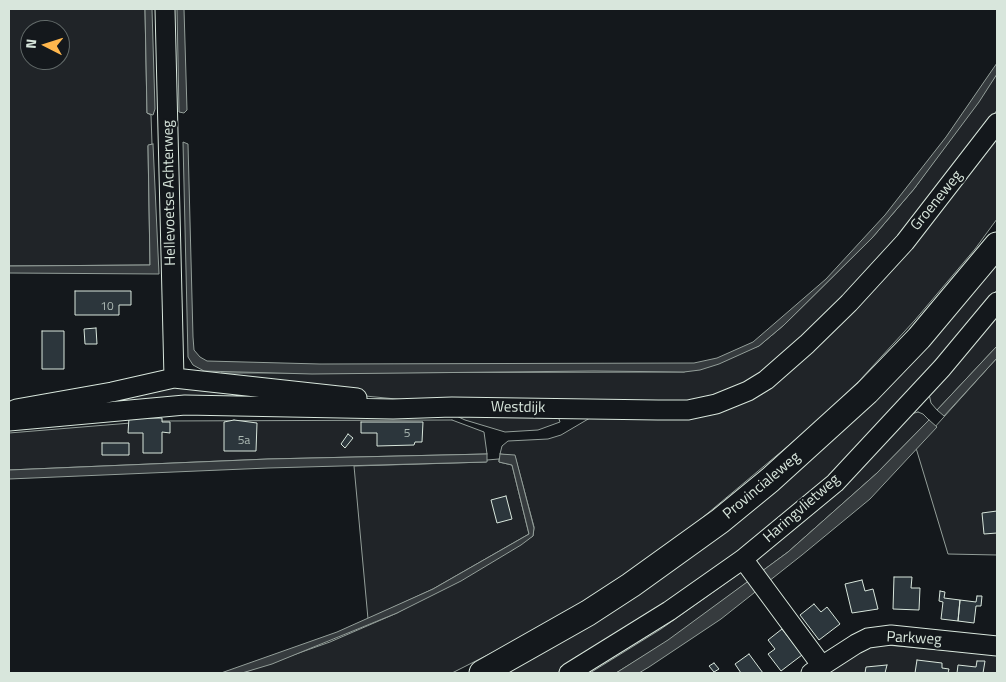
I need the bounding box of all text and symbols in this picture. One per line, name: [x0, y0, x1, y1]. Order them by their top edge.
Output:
north arrow: [20, 20, 70, 70]
text: N: [20, 38, 41, 49]
street label: Hellevoetse Achterweg: [160, 120, 180, 266]
street label: Groeneweg: [907, 167, 967, 235]
house number: 10: [100, 300, 114, 314]
street label: Westdijk: [491, 399, 545, 417]
house number: 5: [404, 427, 410, 441]
house number: 5a: [238, 434, 250, 448]
street label: Provincialeweg: [720, 449, 804, 523]
street label: Haringvlietweg: [760, 471, 844, 547]
street label: Parkweg: [886, 629, 942, 649]

